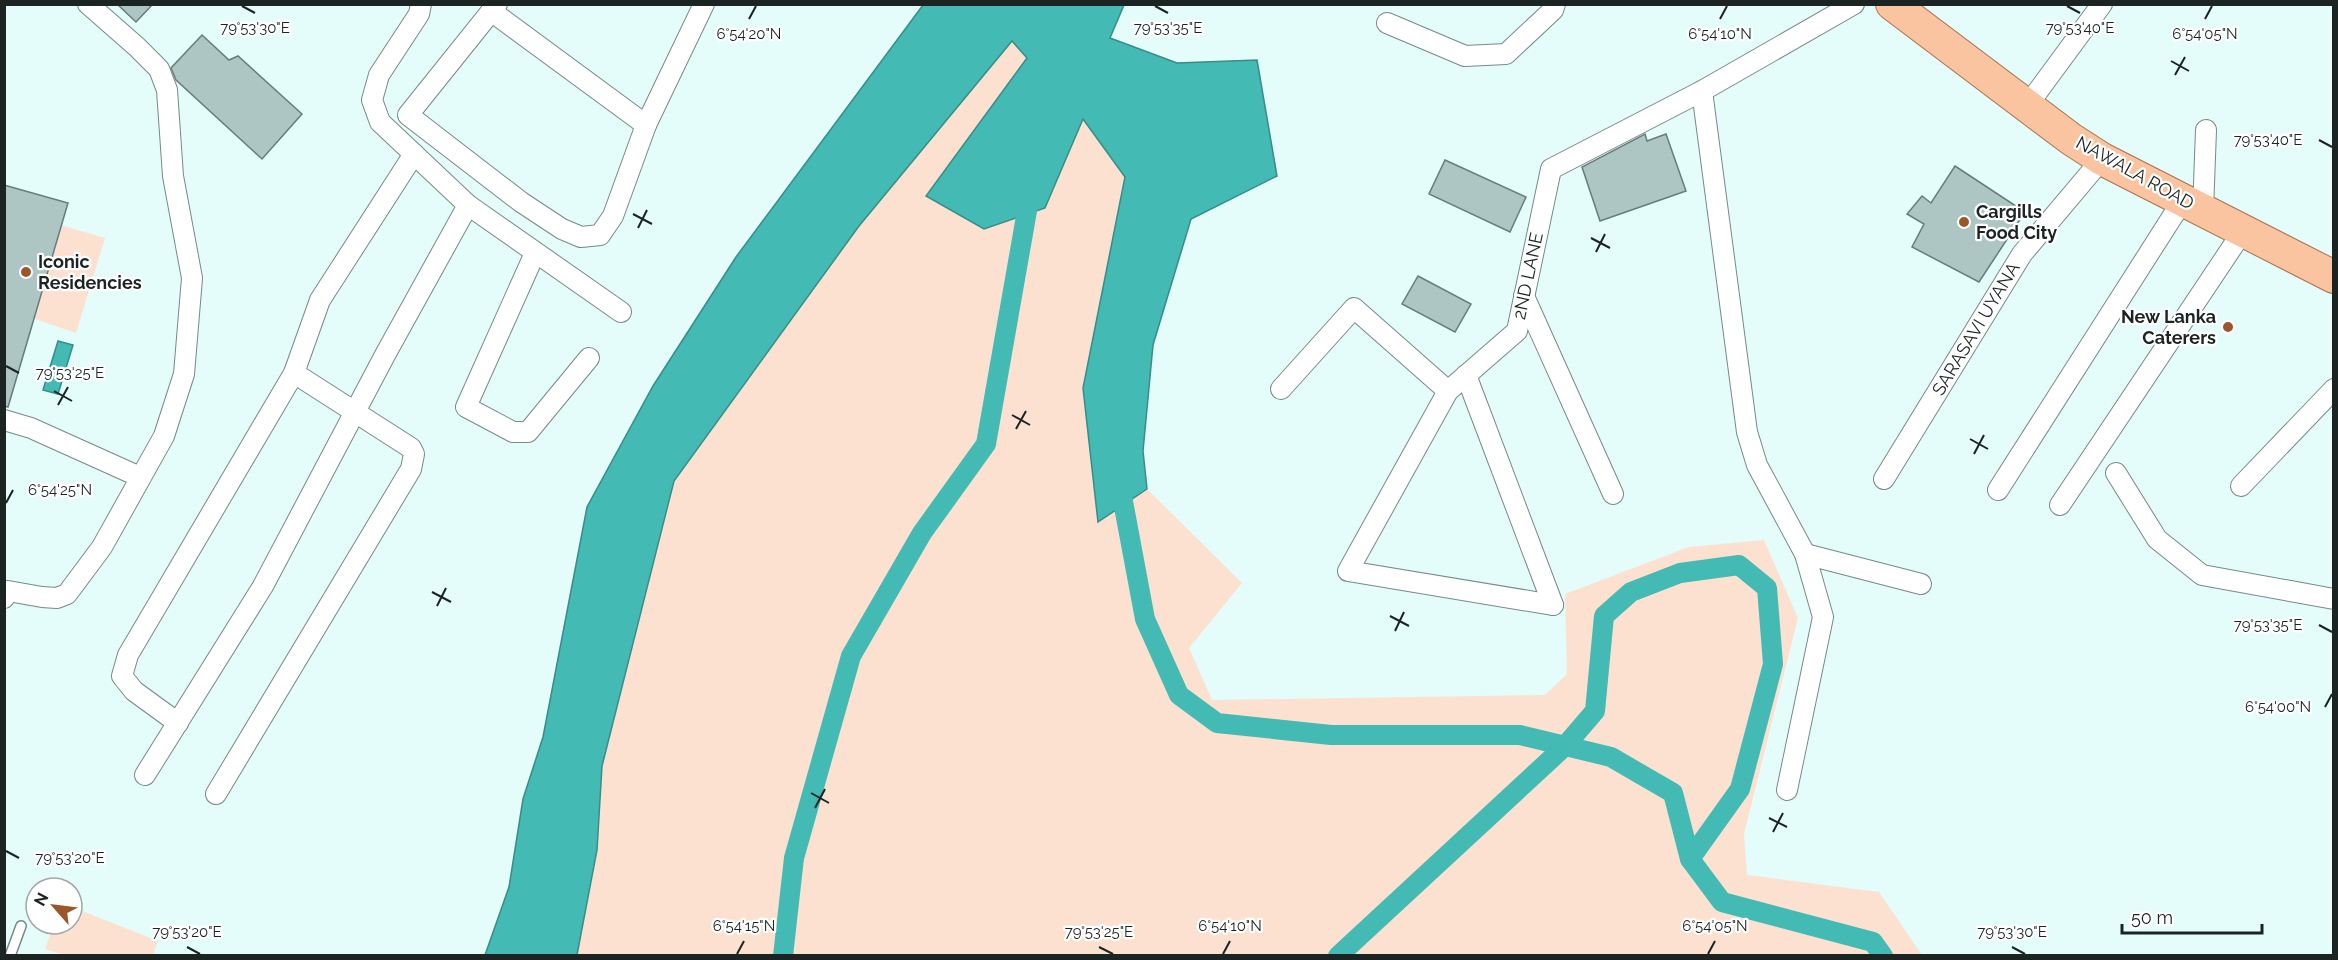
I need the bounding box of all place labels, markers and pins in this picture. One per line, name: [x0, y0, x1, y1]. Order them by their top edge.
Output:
place label: Cargills Food City: [1976, 201, 2057, 243]
marker: Cargills Food City: [1957, 215, 1971, 229]
place label: Iconic Residencies: [38, 251, 142, 293]
marker: Iconic Residencies: [19, 265, 33, 279]
place label: New Lanka Caterers: [2121, 306, 2216, 348]
marker: New Lanka Caterers: [2221, 320, 2235, 334]

